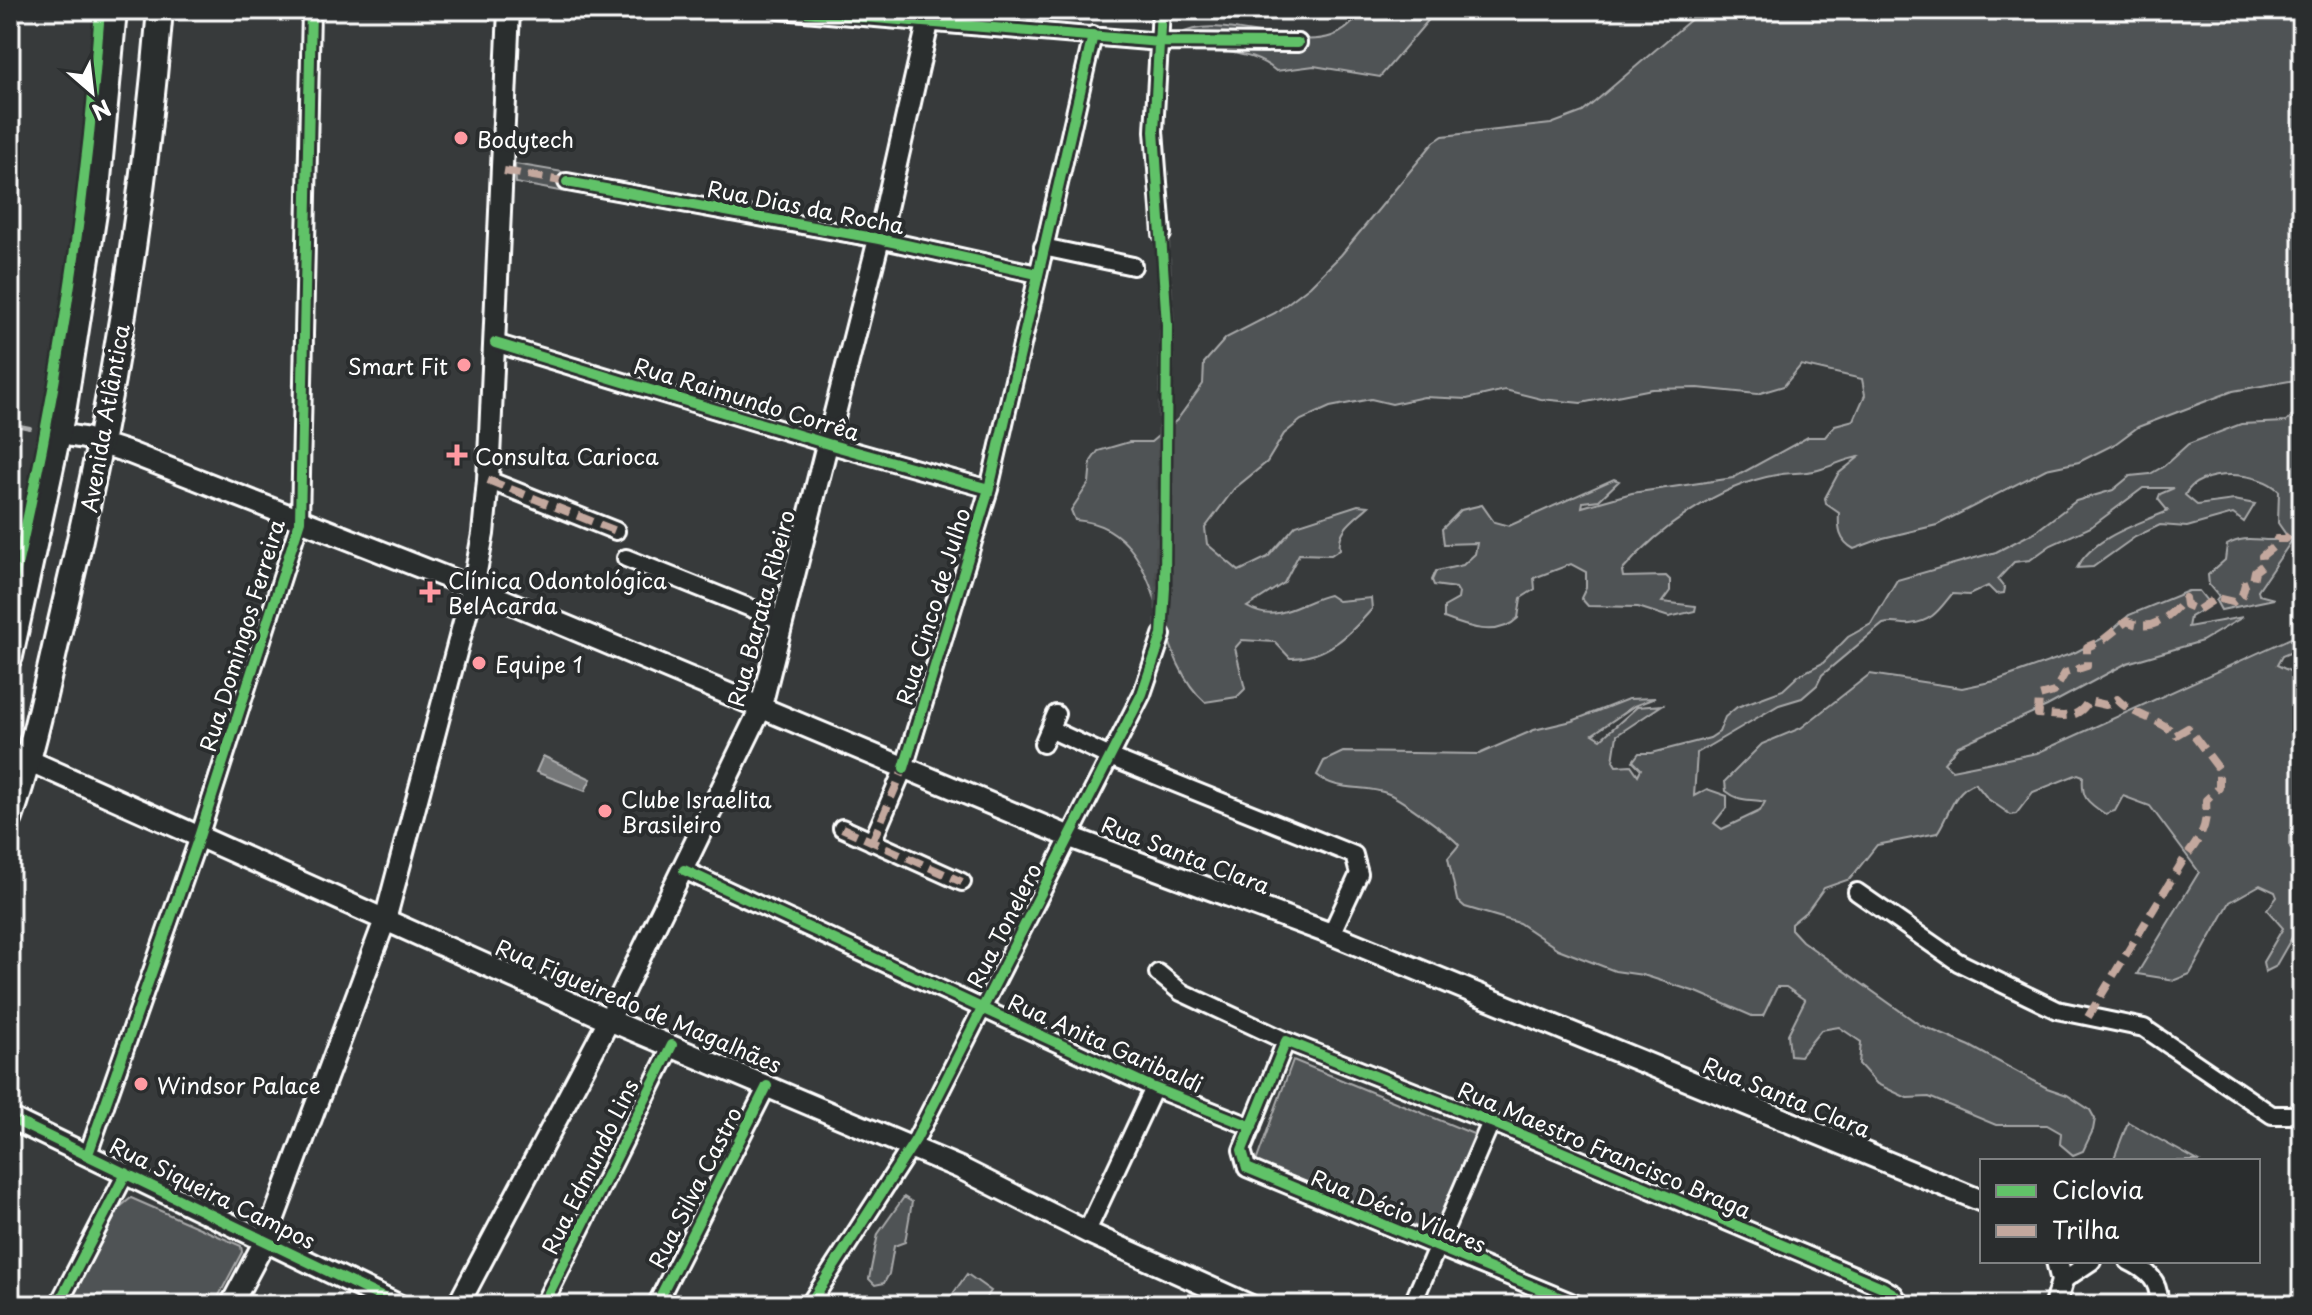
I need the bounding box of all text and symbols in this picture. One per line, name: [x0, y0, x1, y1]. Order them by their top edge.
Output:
north arrow: [52, 52, 132, 132]
text: N: [87, 92, 118, 130]
place label: Bodytech: [477, 122, 574, 155]
marker: Bodytech: [452, 129, 470, 147]
street label: Rua Dias da Rocha: [705, 171, 908, 241]
street label: Avenida Atlântica: [71, 321, 137, 515]
street label: Rua Raimundo Corrêa: [630, 348, 864, 448]
place label: Smart Fit: [348, 349, 448, 382]
marker: Smart Fit: [455, 356, 473, 374]
place label: Consulta Carioca: [475, 439, 659, 472]
marker: Consulta Carioca: [446, 444, 468, 466]
street label: Rua Cinco de Julho: [886, 504, 978, 708]
street label: Rua Barata Ribeiro: [718, 506, 802, 710]
street label: Rua Domingos Ferreira: [190, 514, 292, 755]
place label: Clínica Odontológica BelAcarda: [448, 563, 667, 621]
marker: Clínica Odontológica BelAcarda: [419, 581, 441, 603]
place label: Equipe 1: [495, 647, 583, 680]
marker: Equipe 1: [470, 654, 488, 672]
place label: Clube Israelita Brasileiro: [621, 782, 772, 840]
marker: Clube Israelita Brasileiro: [596, 802, 614, 820]
street label: Rua Santa Clara: [1097, 807, 1275, 901]
street label: Rua Tonelero: [957, 857, 1049, 993]
street label: Rua Figueiredo de Magalhães: [491, 930, 787, 1080]
street label: Rua Anita Garibaldi: [1003, 984, 1209, 1100]
street label: Rua Santa Clara: [1698, 1047, 1876, 1145]
place label: Windsor Palace: [157, 1068, 321, 1101]
street label: Rua Maestro Francisco Braga: [1453, 1072, 1757, 1226]
street label: Rua Edmundo Lins: [532, 1073, 646, 1259]
marker: Windsor Palace: [132, 1075, 150, 1093]
street label: Rua Silva Castro: [639, 1101, 749, 1273]
street label: Rua Siqueira Campos: [105, 1128, 321, 1256]
legend: [1980, 1159, 2260, 1263]
street label: Rua Décio Vilares: [1307, 1160, 1491, 1260]
text: Ciclovia: [2052, 1171, 2143, 1207]
text: Trilha: [2052, 1211, 2119, 1247]

